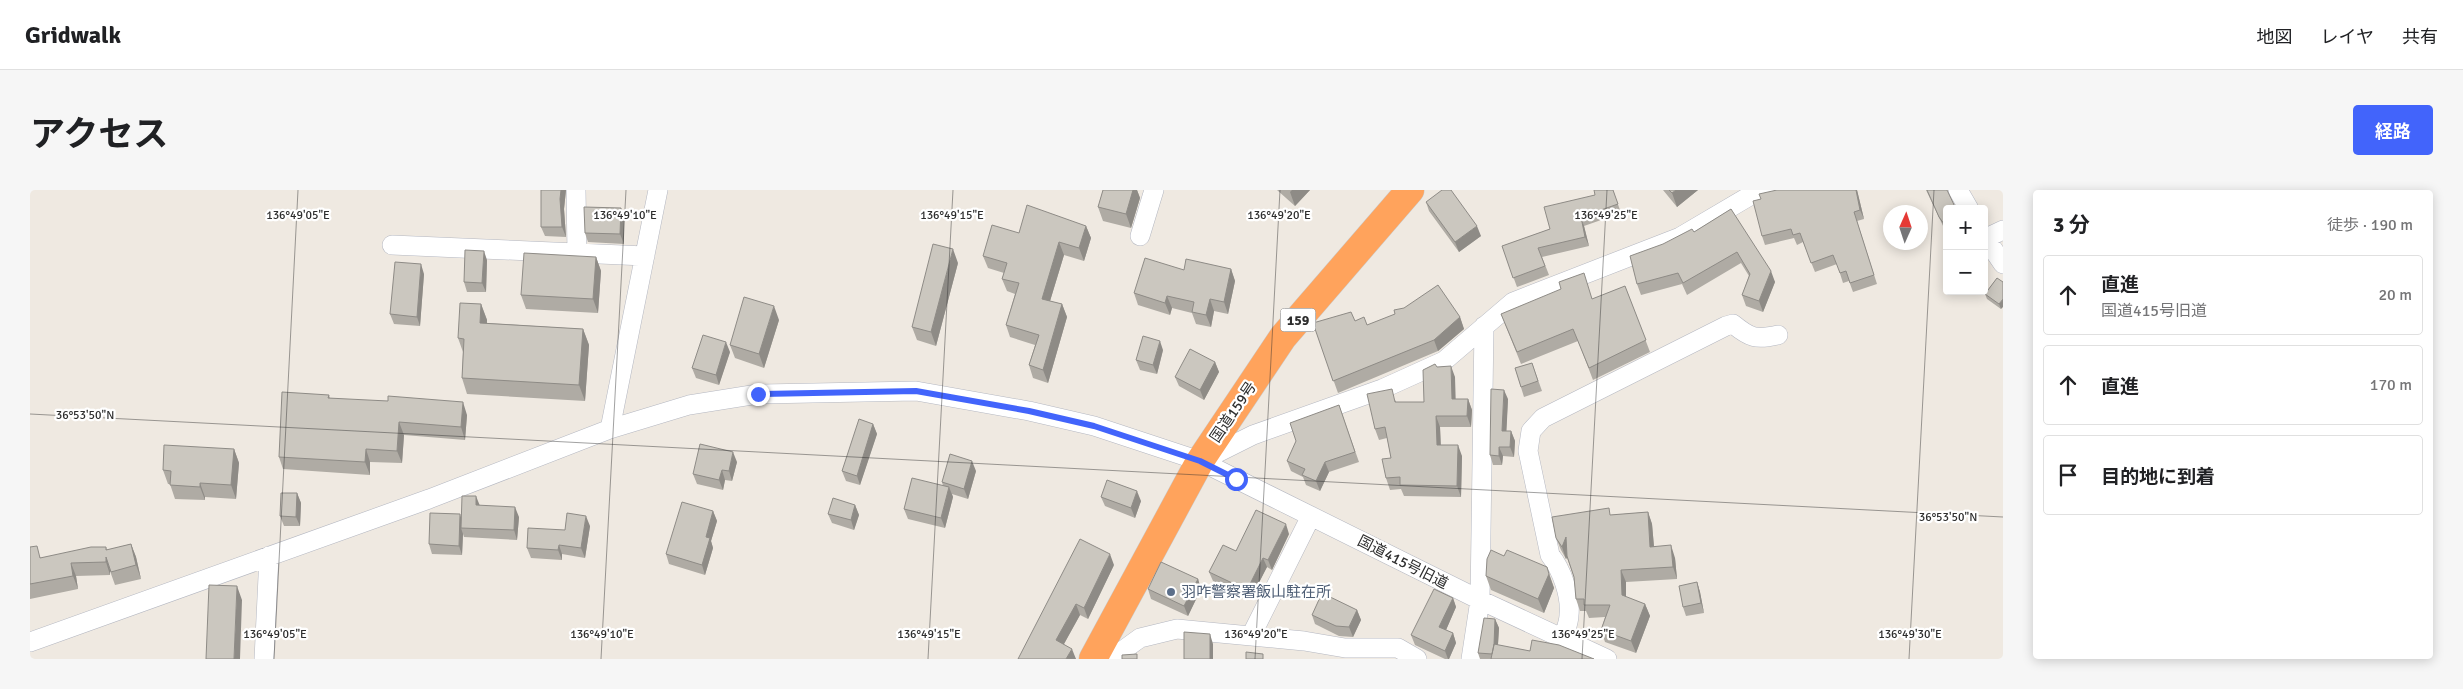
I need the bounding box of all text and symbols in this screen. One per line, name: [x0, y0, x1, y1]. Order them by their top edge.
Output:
text: Gridwalk: [25, 20, 121, 50]
text: 地図: [2257, 26, 2293, 48]
text: レイヤ: [2321, 26, 2374, 48]
text: 共有: [2402, 26, 2438, 48]
button: 経路: [2353, 105, 2433, 155]
text: アクセス: [30, 113, 168, 156]
north arrow: [1883, 205, 1928, 250]
map controls: [1943, 205, 1988, 295]
button: +: [1943, 205, 1988, 250]
text: 136°49'05"E: [266, 208, 330, 223]
text: 136°49'10"E: [593, 208, 657, 223]
text: 136°49'15"E: [920, 208, 984, 223]
text: 136°49'20"E: [1247, 208, 1311, 223]
text: 136°49'25"E: [1574, 208, 1638, 223]
text: 3 分: [2053, 212, 2090, 238]
text: 徒歩 · 190 m: [2327, 215, 2413, 235]
button: −: [1943, 250, 1988, 295]
text: 直進: [2101, 273, 2139, 297]
icon: ahead: [2054, 281, 2082, 309]
text: 20 m: [2378, 285, 2412, 305]
text: 国道415号旧道: [2101, 301, 2207, 321]
road number: 159: [1280, 308, 1316, 332]
icon: ahead: [2054, 371, 2082, 399]
text: 直進: [2101, 375, 2139, 399]
text: 170 m: [2370, 375, 2412, 395]
street label: 国道159号: [1206, 378, 1260, 446]
route end: [747, 383, 770, 406]
text: 36°53'50"N: [56, 408, 114, 423]
icon: arrive: [2054, 461, 2082, 489]
text: 目的地に到着: [2101, 465, 2215, 489]
route start: [1225, 468, 1248, 491]
text: 36°53'50"N: [1919, 510, 1977, 525]
street label: 国道415号旧道: [1355, 531, 1451, 593]
place label: 羽咋警察署飯山駐在所: [1181, 583, 1331, 601]
marker: 羽咋警察署飯山駐在所: [1165, 586, 1177, 598]
text: 136°49'05"E: [243, 627, 307, 642]
text: 136°49'10"E: [570, 627, 634, 642]
text: 136°49'15"E: [897, 627, 961, 642]
text: 136°49'20"E: [1224, 627, 1288, 642]
text: 136°49'25"E: [1551, 627, 1615, 642]
text: 136°49'30"E: [1878, 627, 1942, 642]

